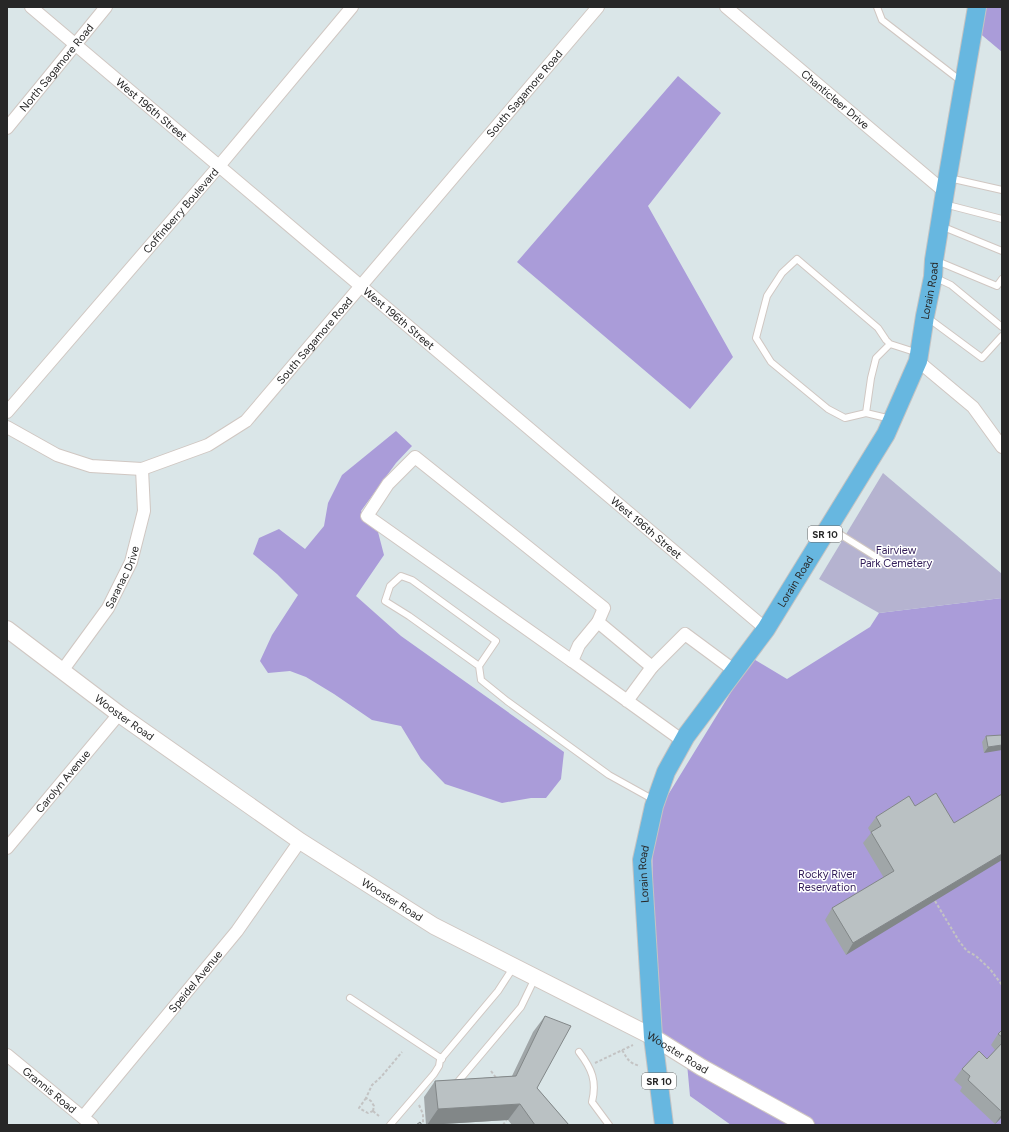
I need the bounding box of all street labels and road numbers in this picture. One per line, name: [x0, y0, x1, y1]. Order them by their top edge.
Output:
street label: North Sagamore Road: [17, 21, 97, 115]
street label: South Sagamore Road: [484, 48, 565, 140]
street label: Chanticleer Drive: [798, 67, 872, 132]
street label: West 196th Street: [113, 76, 189, 143]
street label: Coffinberry Boulevard: [141, 165, 221, 256]
street label: Lorain Road: [919, 262, 941, 321]
street label: West 196th Street: [360, 285, 437, 352]
street label: South Sagamore Road: [274, 295, 356, 387]
street label: West 196th Street: [608, 494, 684, 562]
road number: SR 10: [808, 526, 842, 542]
street label: Saranac Drive: [103, 545, 142, 611]
street label: Lorain Road: [775, 554, 816, 610]
street label: Wooster Road: [92, 692, 156, 744]
street label: Carolyn Avenue: [33, 747, 93, 816]
street label: Lorain Road: [636, 844, 652, 903]
street label: Wooster Road: [359, 876, 425, 924]
street label: Speidel Avenue: [166, 948, 225, 1015]
street label: Wooster Road: [645, 1029, 710, 1077]
street label: Grannis Road: [20, 1064, 79, 1116]
road number: SR 10: [642, 1073, 676, 1089]

